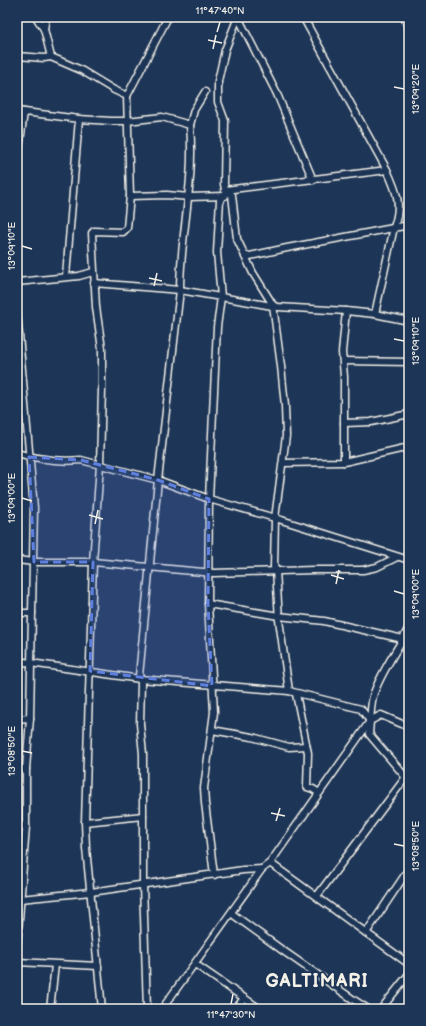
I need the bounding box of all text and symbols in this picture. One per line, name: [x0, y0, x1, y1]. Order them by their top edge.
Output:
text: 11°47'40"N: [196, 5, 244, 17]
text: 13°09'20"E: [410, 63, 422, 114]
text: 13°09'10"E: [6, 221, 18, 270]
text: 13°09'10"E: [410, 316, 422, 365]
text: 13°09'00"E: [6, 472, 18, 523]
text: 13°09'00"E: [410, 568, 422, 619]
text: 13°08'50"E: [6, 725, 18, 776]
text: 13°08'50"E: [410, 820, 422, 871]
district label: GALTIMARI: [265, 971, 369, 992]
text: 11°47'30"N: [207, 1009, 255, 1021]

